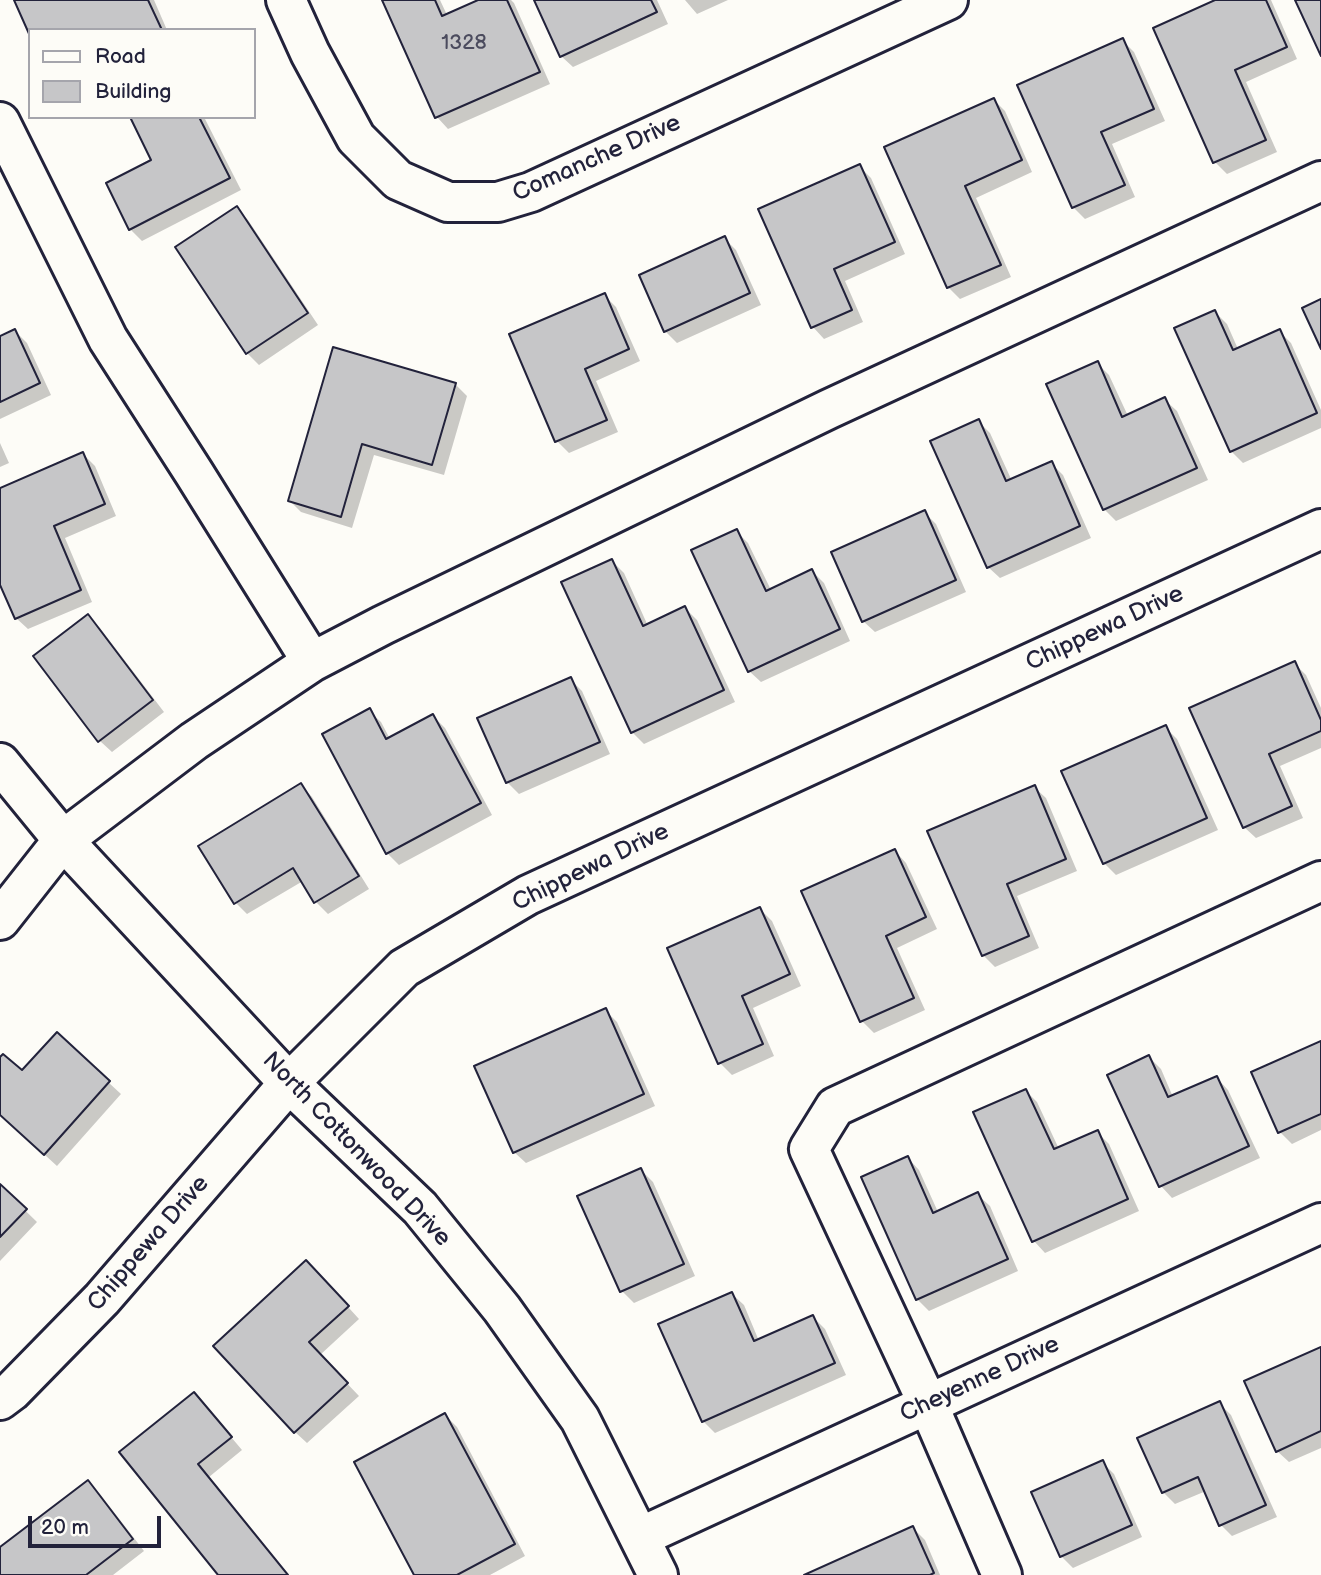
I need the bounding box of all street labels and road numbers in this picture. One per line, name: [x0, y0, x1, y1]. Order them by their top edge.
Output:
street label: Comanche Drive: [509, 109, 685, 209]
street label: Chippewa Drive: [1022, 580, 1188, 678]
street label: Chippewa Drive: [508, 818, 674, 918]
street label: North Cottonwood Drive: [256, 1047, 456, 1253]
street label: Chippewa Drive: [82, 1170, 216, 1318]
street label: Cheyenne Drive: [896, 1331, 1064, 1429]

